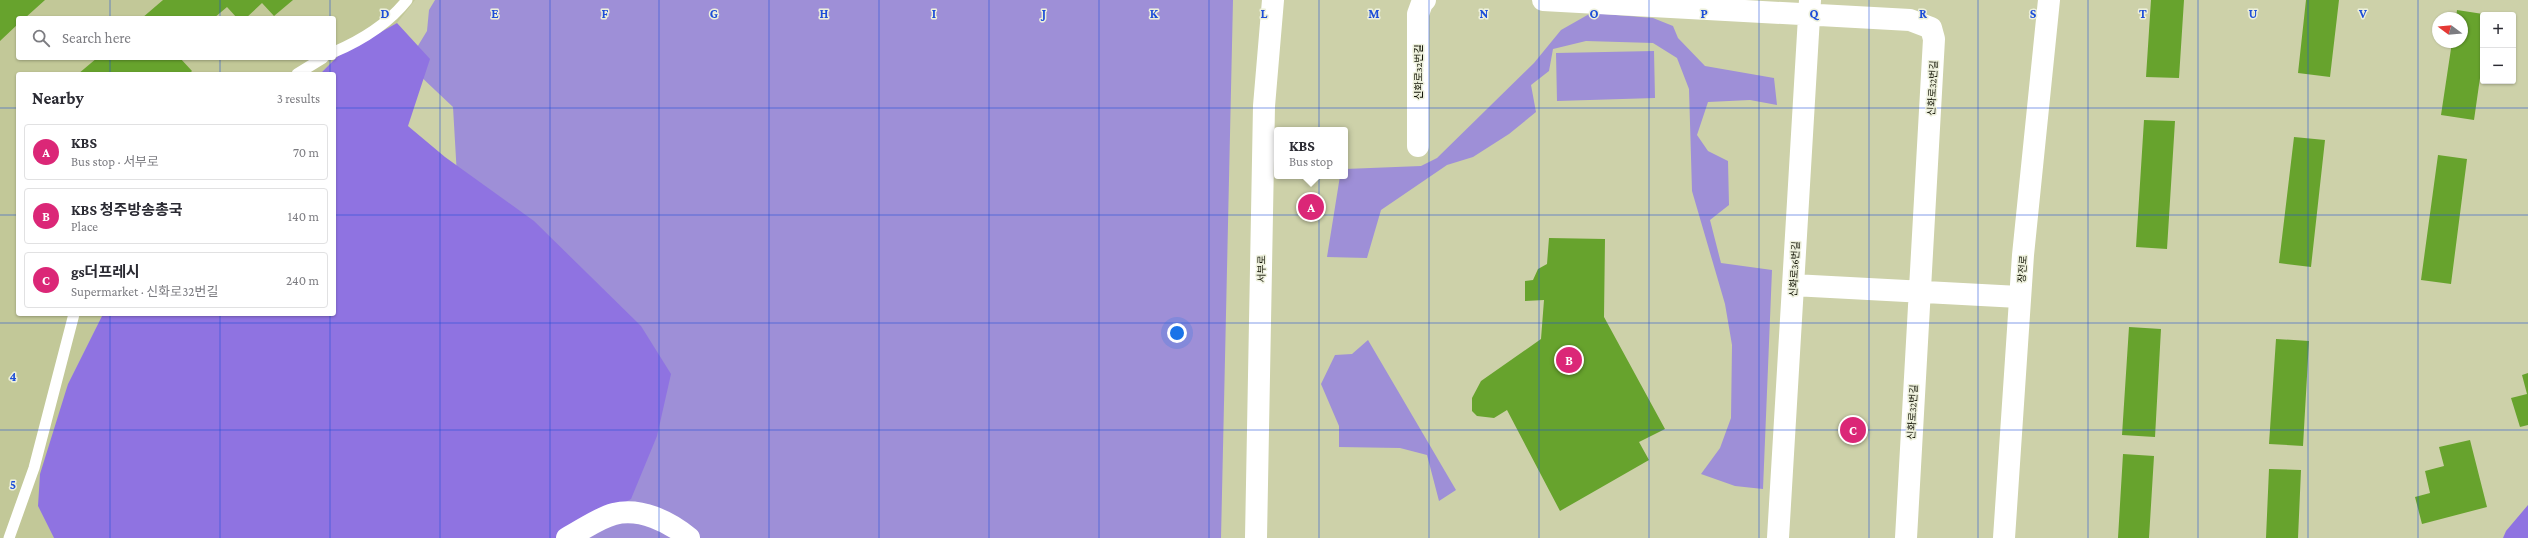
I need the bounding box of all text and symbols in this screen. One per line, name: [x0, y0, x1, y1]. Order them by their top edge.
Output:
text: D: [381, 6, 390, 21]
text: E: [491, 6, 499, 21]
text: F: [602, 6, 609, 21]
text: G: [710, 6, 718, 21]
text: H: [820, 6, 829, 21]
text: I: [932, 6, 936, 21]
text: J: [1040, 6, 1046, 21]
text: K: [1150, 6, 1159, 21]
text: L: [1261, 6, 1268, 21]
text: M: [1368, 6, 1380, 21]
text: N: [1480, 6, 1489, 21]
text: O: [1590, 6, 1599, 21]
text: P: [1700, 6, 1708, 21]
text: Q: [1810, 6, 1820, 21]
text: R: [1919, 6, 1927, 21]
text: S: [2030, 6, 2037, 21]
text: T: [2139, 6, 2147, 21]
text: U: [2249, 6, 2258, 21]
text: V: [2358, 6, 2367, 21]
north arrow: [2432, 12, 2468, 48]
map controls: [2480, 12, 2516, 84]
button: +: [2480, 12, 2516, 48]
search box: [16, 16, 336, 60]
icon: search: [30, 27, 52, 49]
text: Search here: [62, 30, 131, 46]
street label: 신화로32번길: [1413, 44, 1424, 100]
button: −: [2480, 48, 2516, 84]
street label: 신화로32번길: [1926, 60, 1939, 116]
text: Nearby: [32, 89, 84, 108]
text: 3 results: [277, 91, 320, 106]
popup: [1274, 127, 1348, 179]
text: KBS: [71, 135, 97, 151]
text: KBS: [1289, 138, 1315, 154]
text: A: [42, 145, 50, 160]
text: 70 m: [293, 145, 319, 160]
text: Bus stop · 서부로: [71, 154, 159, 169]
text: Bus stop: [1289, 154, 1333, 169]
pin: A: [1298, 192, 1324, 222]
text: KBS 청주방송총국: [71, 202, 183, 218]
text: B: [42, 209, 50, 224]
text: 140 m: [288, 209, 319, 224]
text: Place: [71, 219, 98, 234]
street label: 신화로36번길: [1788, 241, 1801, 297]
street label: 서부로: [1256, 255, 1267, 283]
street label: 장전로: [2016, 255, 2029, 283]
text: gs더프레시: [71, 264, 140, 280]
text: C: [42, 273, 50, 288]
text: 240 m: [286, 273, 319, 288]
text: Supermarket · 신화로32번길: [71, 284, 218, 299]
your location: [1167, 323, 1187, 343]
pin: B: [1556, 345, 1582, 375]
text: 4: [9, 369, 17, 384]
street label: 신화로32번길: [1906, 384, 1919, 440]
pin: C: [1840, 415, 1866, 445]
text: 5: [10, 477, 16, 492]

